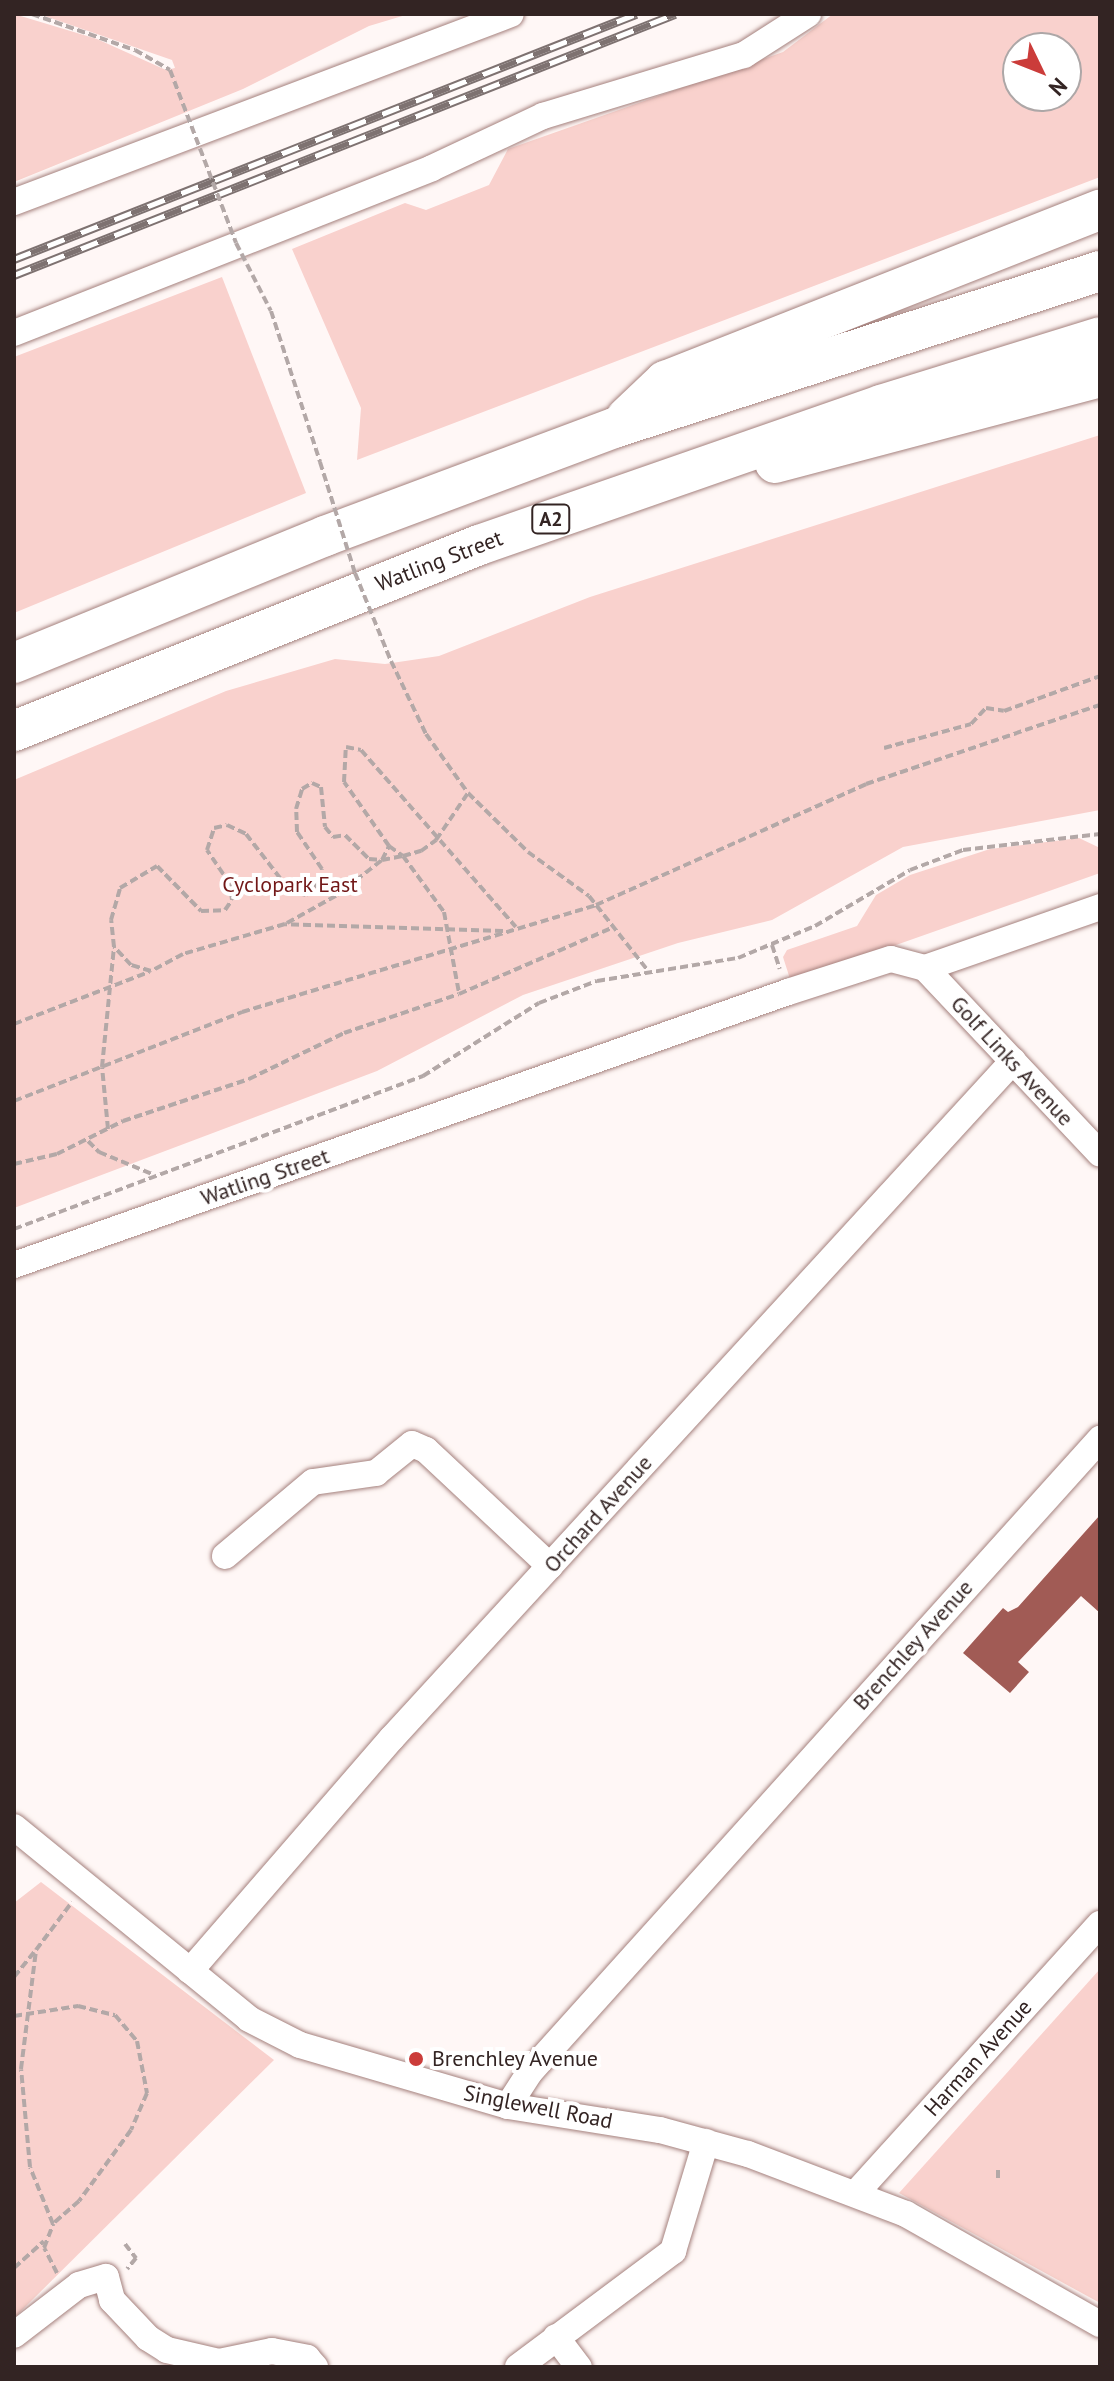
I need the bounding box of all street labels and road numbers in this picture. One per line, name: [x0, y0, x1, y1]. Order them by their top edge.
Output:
road number: A2: [531, 503, 571, 535]
street label: Watling Street: [372, 525, 506, 597]
street label: Golf Links Avenue: [945, 990, 1079, 1132]
street label: Watling Street: [197, 1143, 333, 1211]
street label: Orchard Avenue: [538, 1450, 658, 1578]
street label: Brenchley Avenue: [847, 1574, 979, 1716]
street label: Harman Avenue: [918, 1994, 1038, 2122]
street label: Singlewell Road: [461, 2080, 615, 2134]

